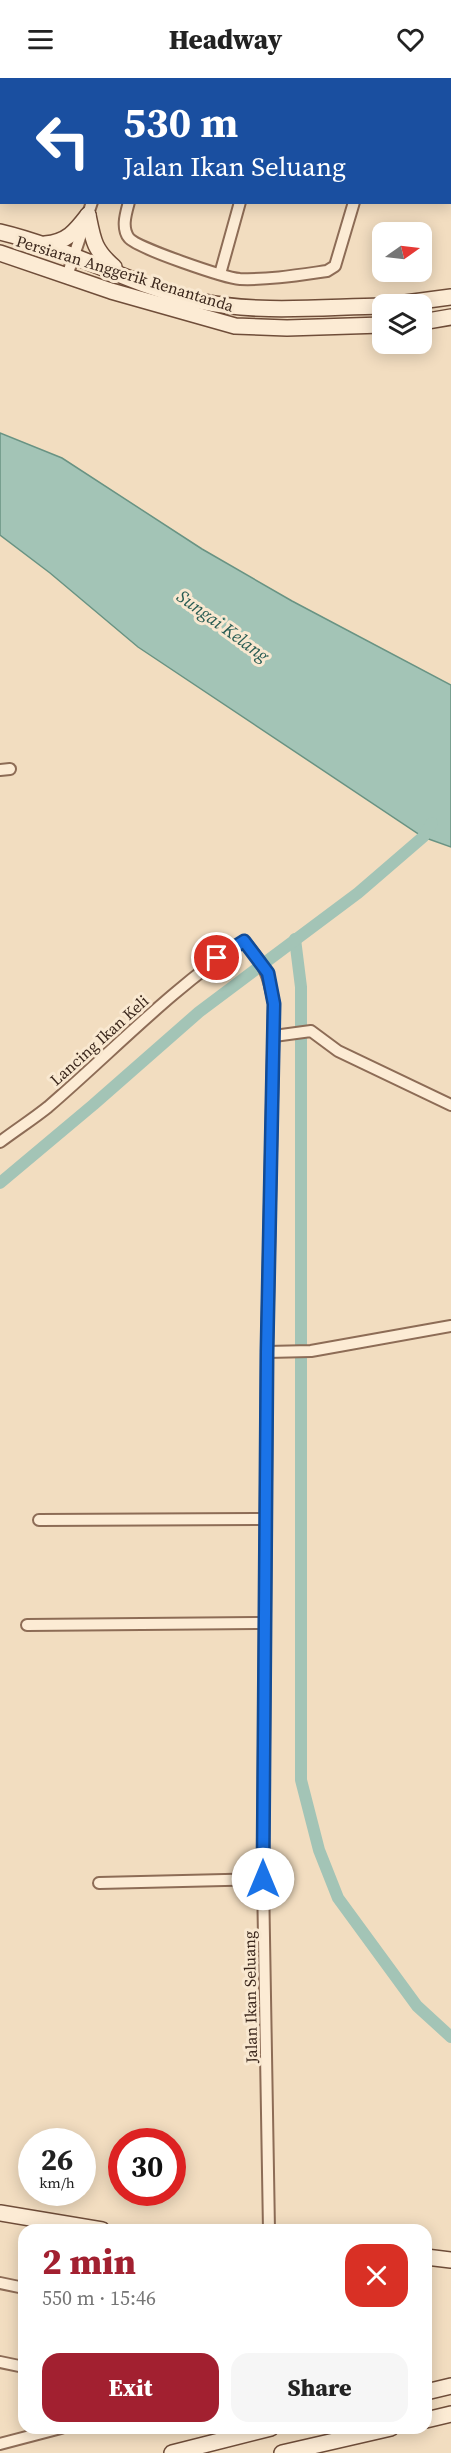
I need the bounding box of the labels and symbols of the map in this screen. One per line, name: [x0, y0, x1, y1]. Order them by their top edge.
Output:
north arrow: [372, 222, 432, 282]
street label: Persiaran Anggerik Renantanda: [14, 229, 237, 317]
water label: Sungai Kelang: [172, 584, 276, 668]
pin: [191, 932, 242, 983]
street label: Lancing Ikan Keli: [45, 990, 153, 1090]
position arrow: [231, 1847, 295, 1911]
street label: Jalan Ikan Seluang: [238, 1931, 262, 2064]
speed limit sign: 30: [108, 2128, 186, 2206]

